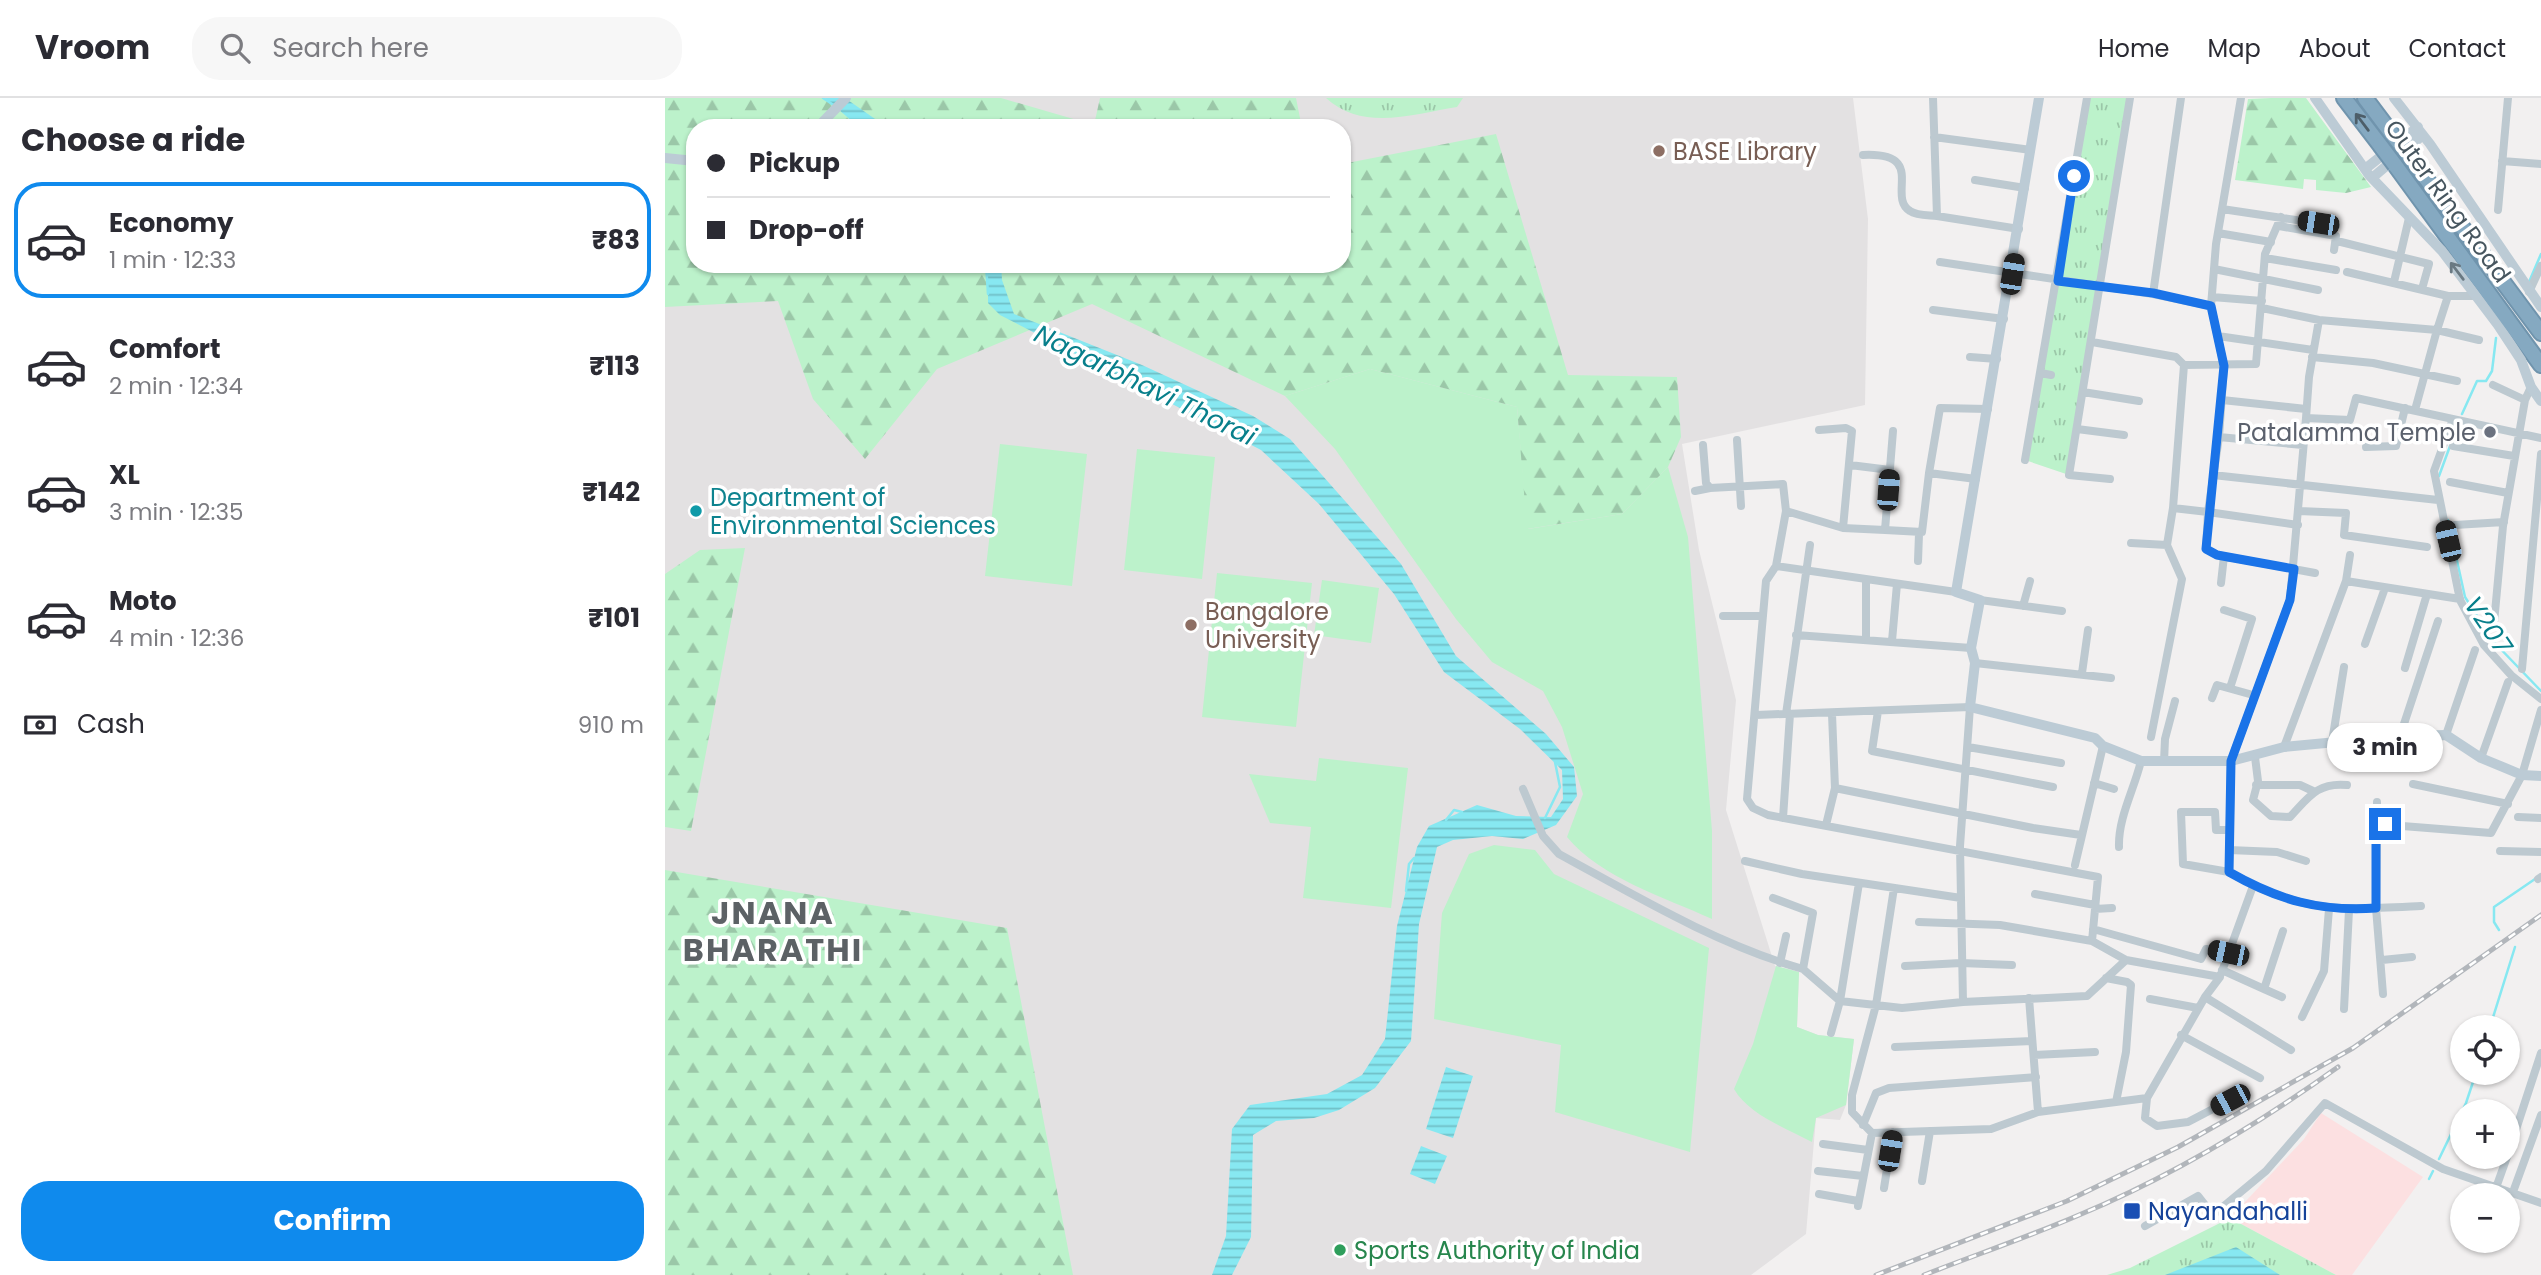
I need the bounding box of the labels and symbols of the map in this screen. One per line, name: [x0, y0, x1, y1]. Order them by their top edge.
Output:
one-way arrow: [2354, 113, 2369, 131]
street label: Outer Ring Road: [2378, 113, 2518, 289]
place label: BASE Library: [1673, 135, 1817, 168]
marker: BASE Library: [1651, 143, 1667, 159]
route start: [2058, 160, 2090, 192]
car: [2296, 209, 2341, 237]
car: [1999, 252, 2026, 296]
one-way arrow: [2450, 262, 2464, 281]
water label: Nagarbhavi Thorai: [1028, 316, 1262, 455]
place label: Patalamma Temple: [2237, 416, 2476, 449]
marker: Patalamma Temple: [2482, 424, 2498, 440]
car: [1877, 468, 1900, 512]
place label: Department of Environmental Sciences: [710, 481, 996, 542]
marker: Department of Environmental Sciences: [688, 503, 704, 519]
car: [2434, 518, 2463, 564]
water label: V207: [2455, 589, 2522, 663]
place label: Bangalore University: [1205, 595, 1329, 656]
marker: Bangalore University: [1183, 617, 1199, 633]
callout: 3 min: [2327, 722, 2443, 772]
route end: [2369, 808, 2401, 840]
district label: JNANA BHARATHI: [683, 890, 863, 972]
car: [2206, 938, 2251, 968]
car: [2207, 1081, 2254, 1119]
car: [1877, 1129, 1904, 1173]
place label: Nayandahalli: [2148, 1195, 2308, 1228]
marker: Nayandahalli: [2122, 1201, 2142, 1221]
place label: Sports Authority of India: [1354, 1234, 1640, 1267]
marker: Sports Authority of India: [1332, 1242, 1348, 1258]

